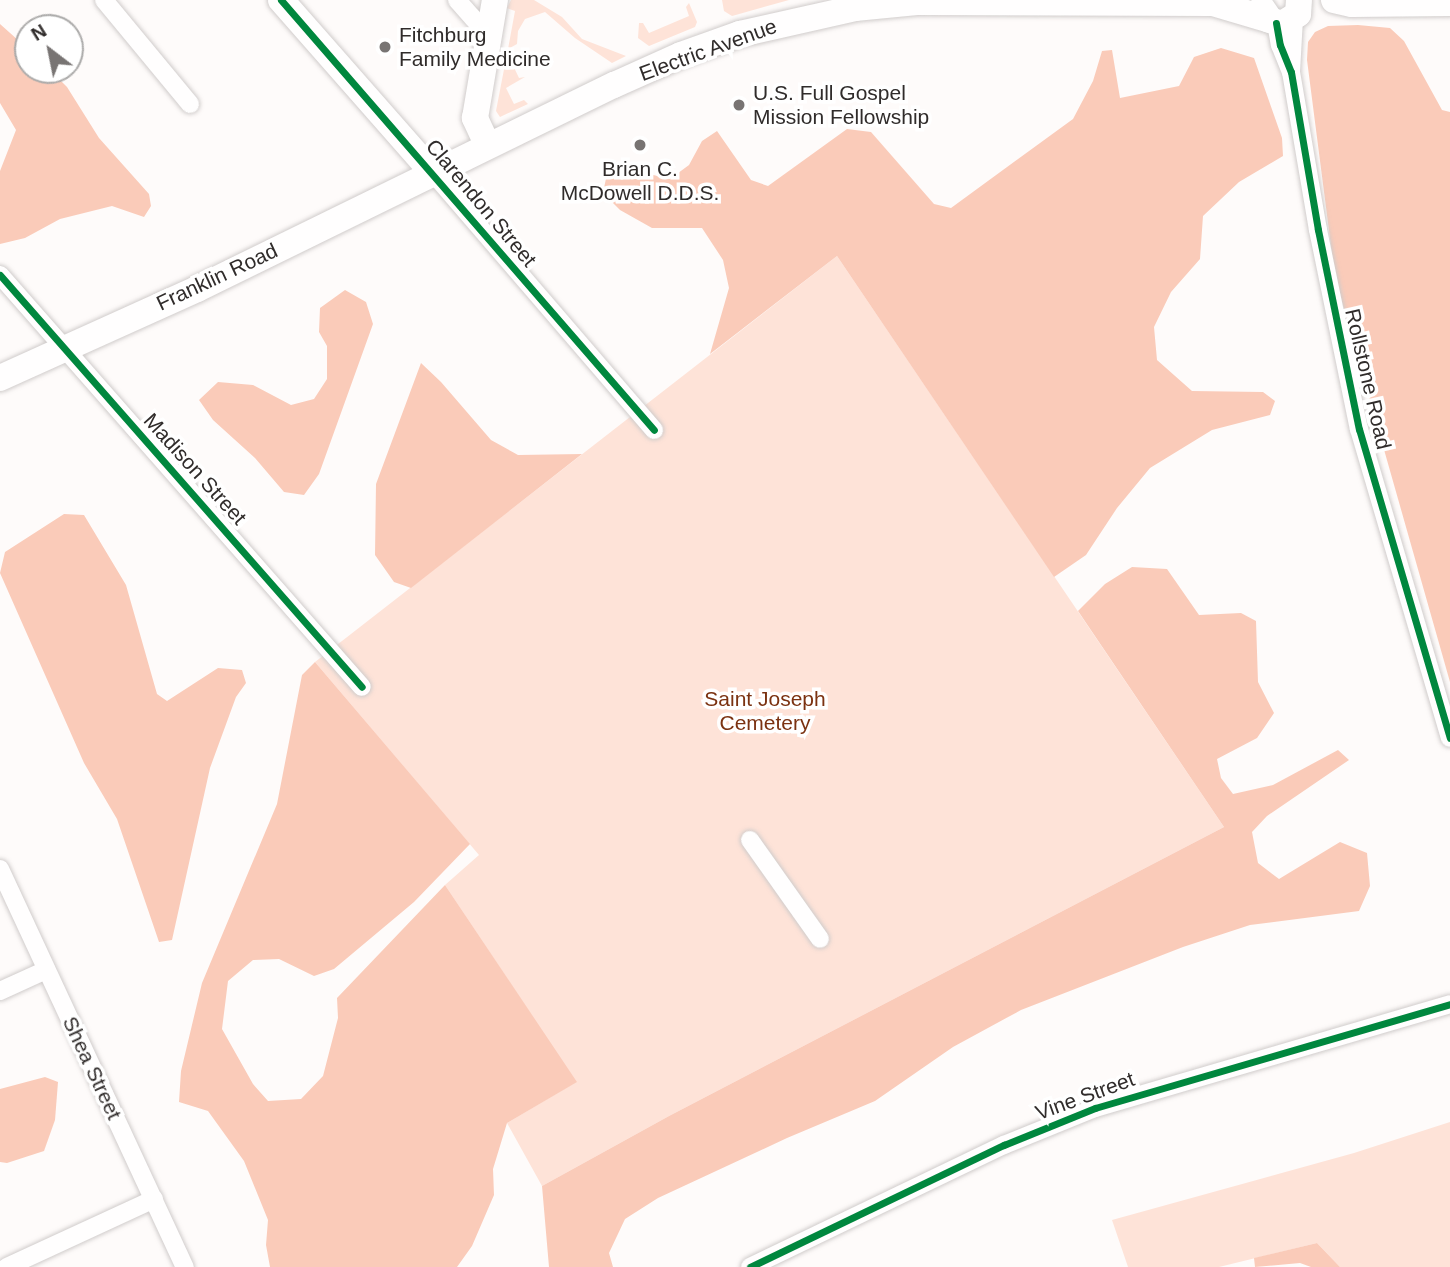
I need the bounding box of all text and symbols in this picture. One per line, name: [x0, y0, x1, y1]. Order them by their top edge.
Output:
street label: Electric Avenue: [635, 13, 781, 87]
north arrow: [14, 14, 84, 84]
text: N: [27, 20, 50, 45]
place label: Fitchburg Family Medicine: [399, 22, 551, 72]
marker: Fitchburg Family Medicine: [377, 39, 393, 55]
place label: U.S. Full Gospel Mission Fellowship: [753, 80, 929, 130]
marker: U.S. Full Gospel Mission Fellowship: [731, 97, 747, 113]
street label: Clarendon Street: [420, 134, 542, 272]
marker: Brian C. McDowell D.D.S.: [632, 137, 648, 153]
place label: Brian C. McDowell D.D.S.: [561, 156, 719, 206]
street label: Franklin Road: [152, 238, 282, 316]
street label: Rollstone Road: [1340, 306, 1396, 452]
street label: Madison Street: [138, 408, 252, 530]
park label: Saint Joseph Cemetery: [704, 686, 826, 736]
street label: Shea Street: [57, 1012, 127, 1124]
street label: Vine Street: [1032, 1066, 1138, 1126]

